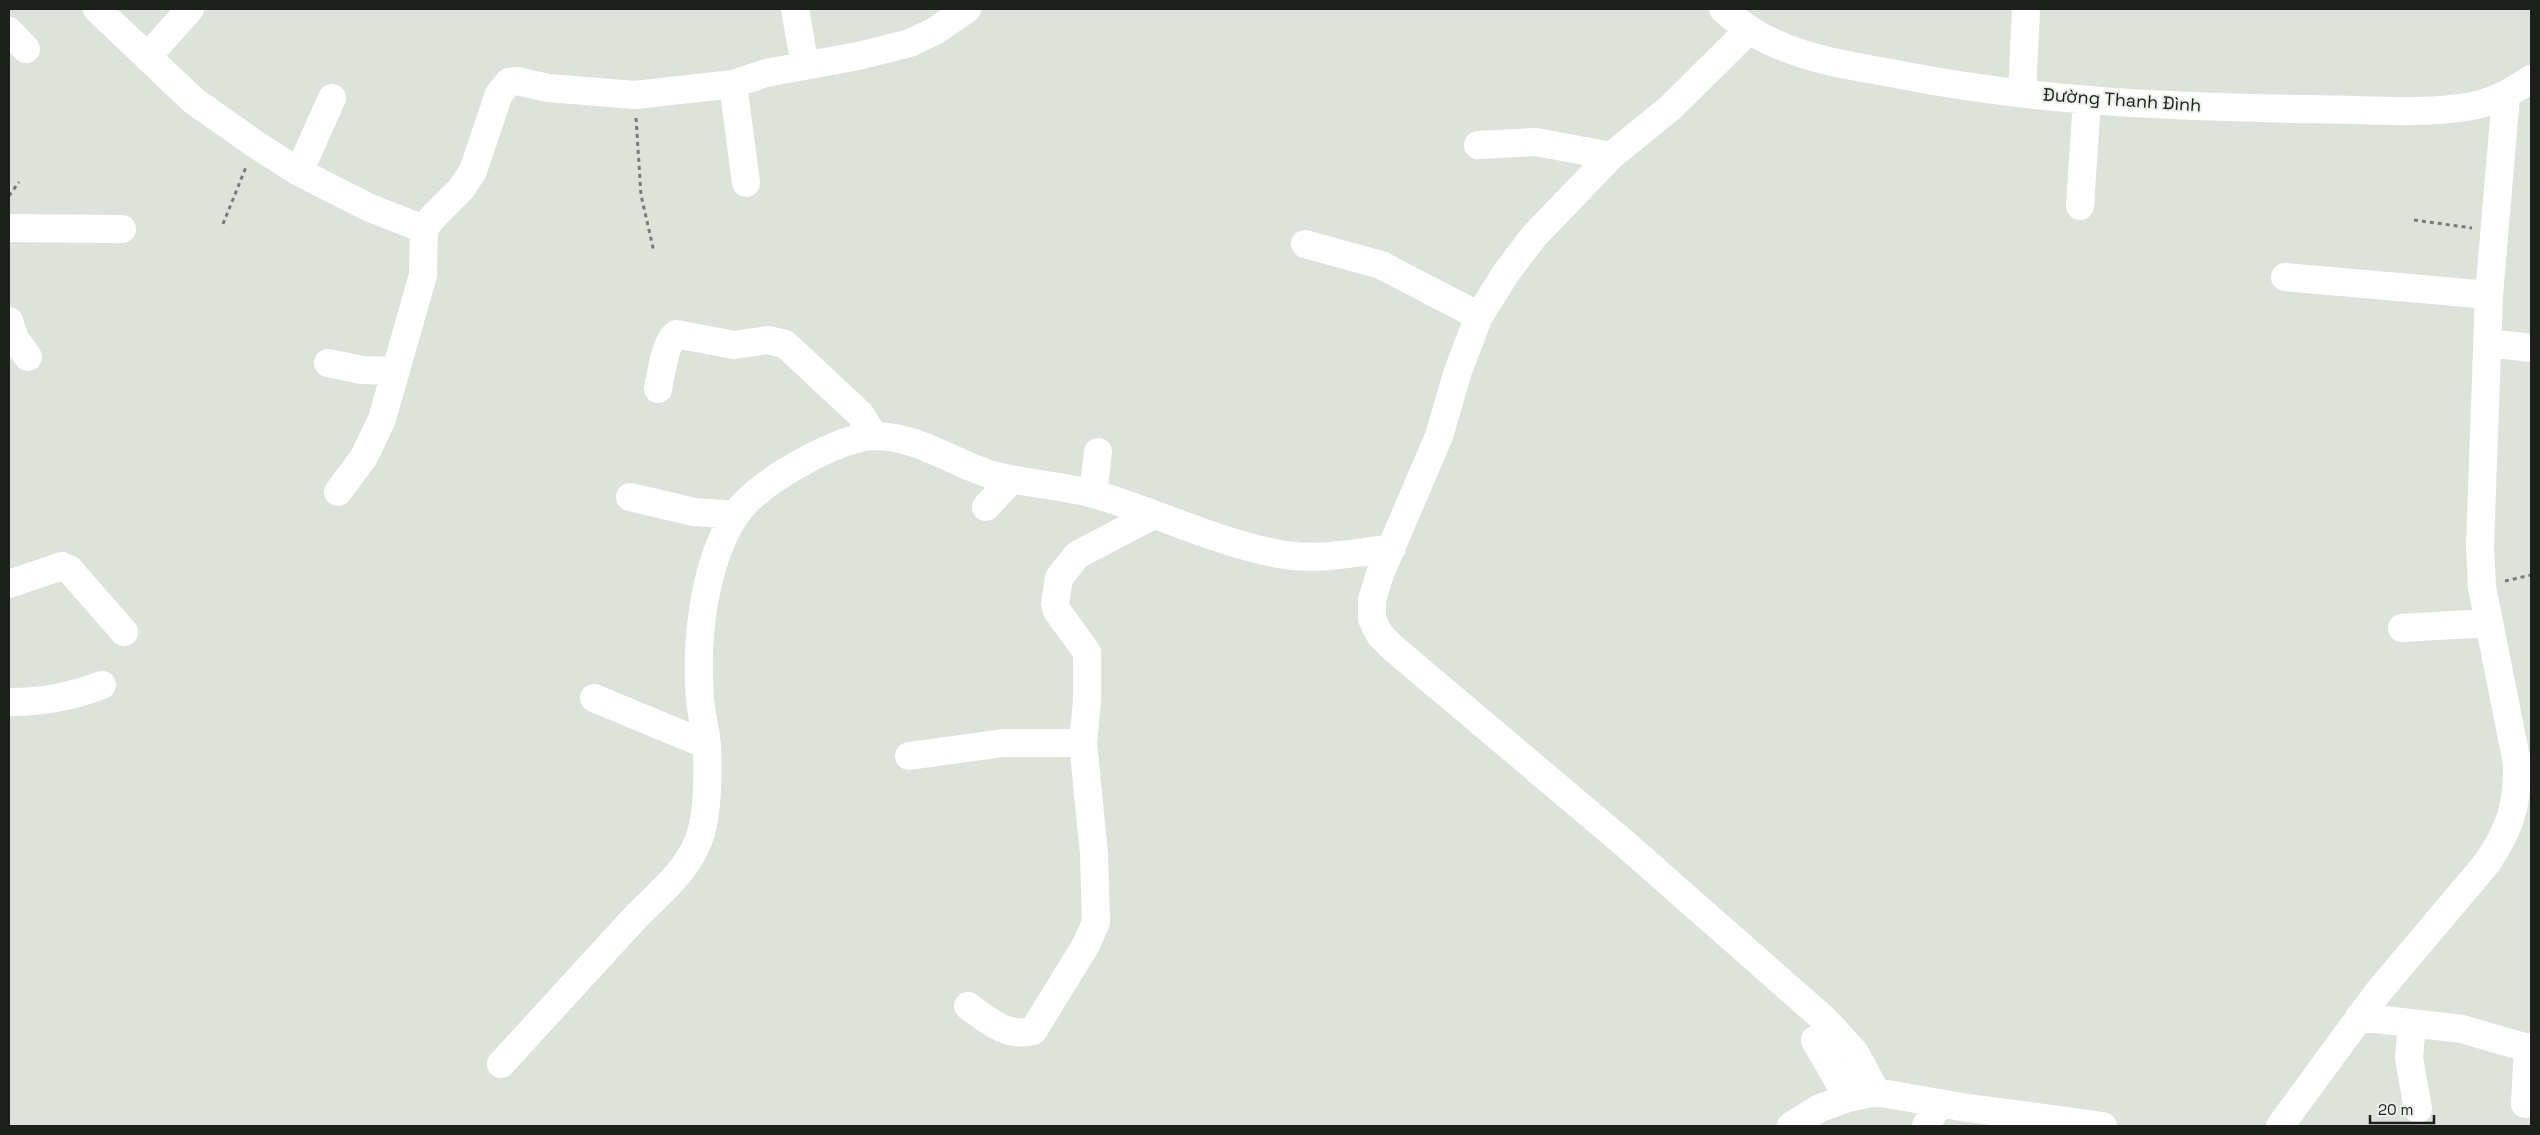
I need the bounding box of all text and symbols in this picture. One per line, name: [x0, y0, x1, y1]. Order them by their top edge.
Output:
street label: Đường Thanh Đình: [2042, 82, 2202, 117]
scale bar: [2370, 1092, 2434, 1124]
text: 20 m: [2378, 1100, 2413, 1119]

